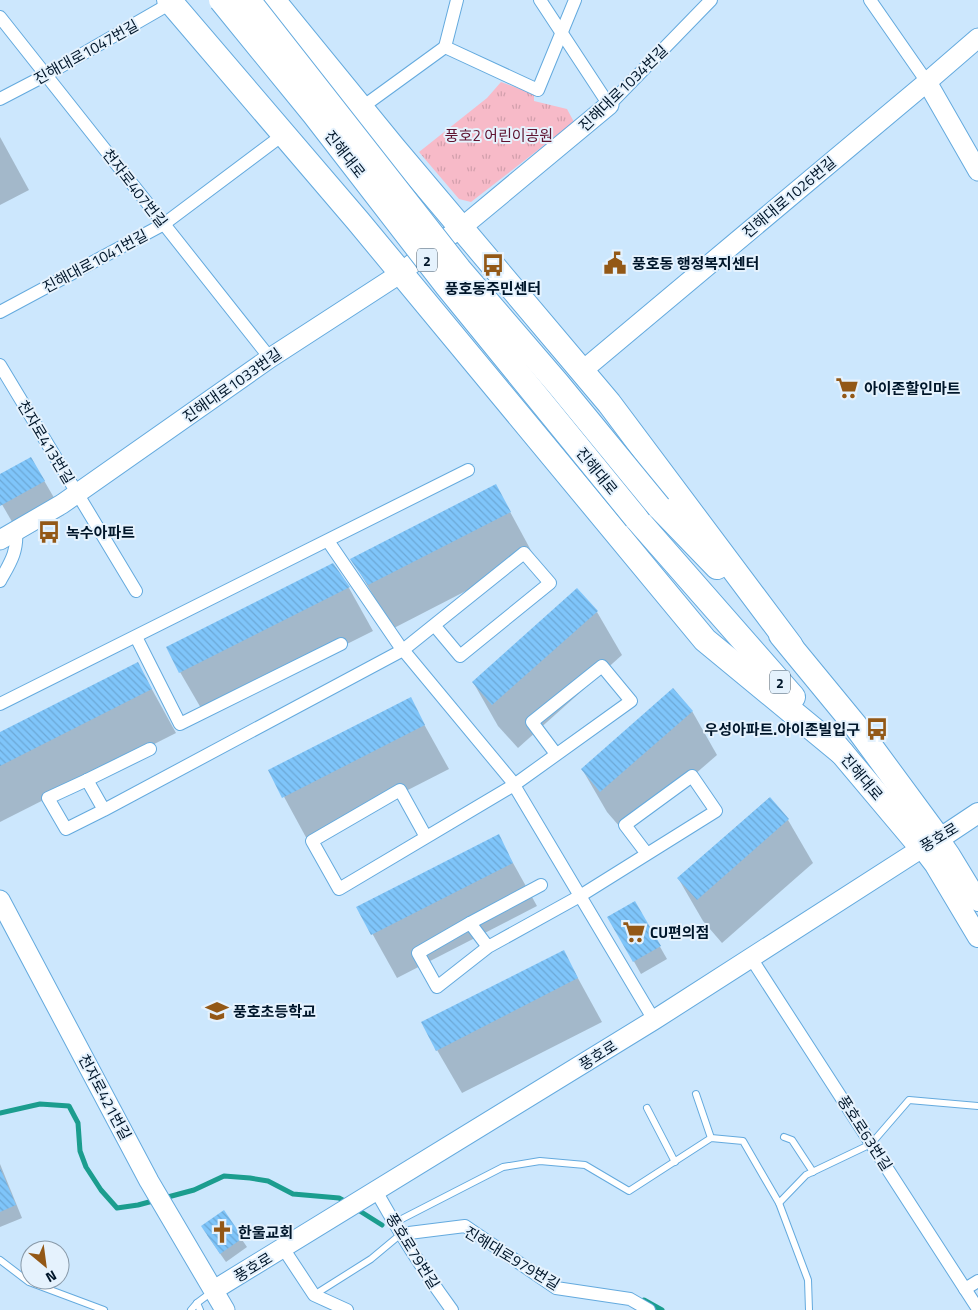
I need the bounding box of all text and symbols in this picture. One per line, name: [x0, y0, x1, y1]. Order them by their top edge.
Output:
street label: 진해대로1047번길: [30, 14, 142, 90]
street label: 진해대로1034번길: [573, 39, 673, 137]
park label: 풍호2 어린이공원: [445, 124, 553, 147]
street label: 진해대로: [319, 125, 371, 183]
street label: 천자로407번길: [97, 144, 173, 232]
street label: 진해대로1026번길: [737, 151, 841, 243]
street label: 진해대로1041번길: [38, 224, 152, 298]
road number: 2: [417, 248, 437, 272]
public building icon: 풍호동 행정복지센터: [602, 250, 628, 276]
bus stop icon: 풍호동주민센터: [480, 252, 506, 278]
place label: 풍호동 행정복지센터: [632, 252, 760, 275]
place label: 풍호동주민센터: [445, 277, 541, 300]
street label: 진해대로1033번길: [178, 342, 286, 428]
supermarket icon: 아이존할인마트: [834, 375, 860, 401]
place label: 아이존할인마트: [864, 377, 961, 400]
street label: 천자로413번길: [12, 396, 80, 488]
street label: 진해대로: [571, 442, 623, 500]
bus stop icon: 녹수아파트: [36, 519, 62, 545]
place label: 녹수아파트: [66, 521, 135, 544]
road number: 2: [770, 670, 790, 694]
bus stop icon: 우성아파트.아이존빌입구: [864, 716, 890, 742]
place label: 우성아파트.아이존빌입구: [704, 718, 860, 741]
street label: 진해대로: [835, 748, 889, 806]
street label: 풍호로: [915, 816, 963, 858]
supermarket icon: CU편의점: [621, 919, 647, 945]
place label: CU편의점: [650, 921, 709, 944]
school or university icon: 풍호초등학교: [204, 998, 230, 1024]
place label: 풍호초등학교: [233, 1000, 316, 1023]
street label: 풍호로: [574, 1034, 622, 1076]
street label: 천자로421번길: [73, 1050, 137, 1144]
street label: 풍호로63번길: [832, 1091, 898, 1175]
street label: 풍호로79번길: [381, 1209, 445, 1293]
church icon: 한울교회: [209, 1219, 235, 1245]
street label: 진해대로979번길: [460, 1220, 564, 1296]
place label: 한울교회: [238, 1221, 293, 1244]
north arrow: [20, 1240, 70, 1290]
street label: 풍호로: [229, 1246, 277, 1288]
text: N: [42, 1265, 61, 1288]

